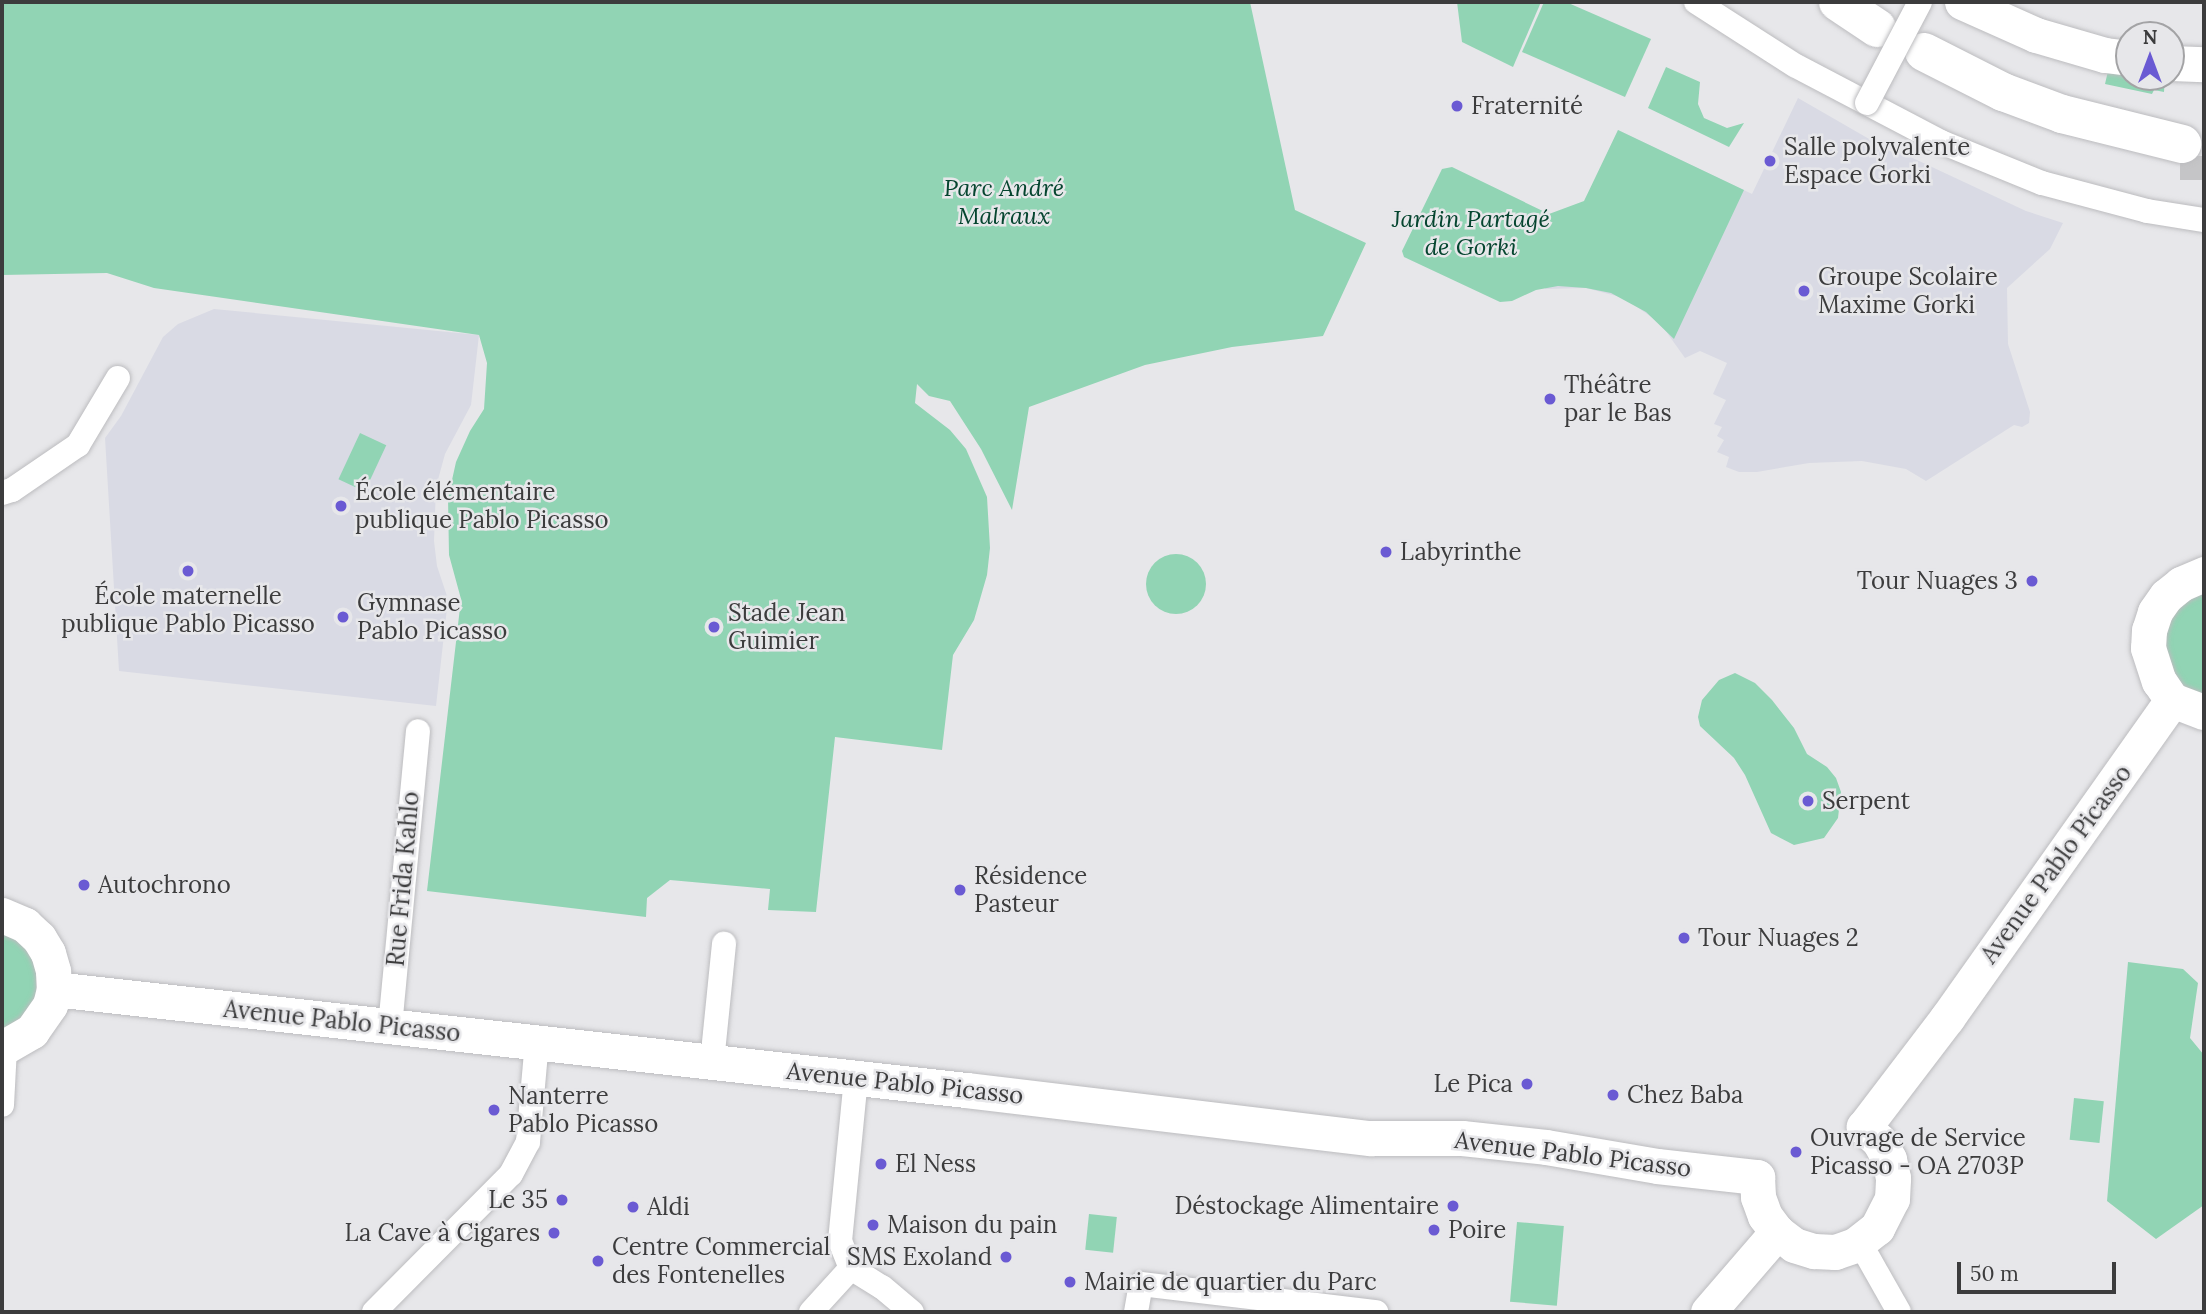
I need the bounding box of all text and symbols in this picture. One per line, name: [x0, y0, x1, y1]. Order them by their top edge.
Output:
north arrow: [2115, 21, 2185, 91]
text: N: [2143, 25, 2157, 49]
place label: Fraternité: [1471, 92, 1583, 120]
marker: Fraternité: [1449, 98, 1465, 114]
place label: Salle polyvalente Espace Gorki: [1784, 133, 1970, 189]
marker: Salle polyvalente Espace Gorki: [1762, 153, 1778, 169]
park label: Parc André Malraux: [944, 174, 1064, 230]
park label: Jardin Partagé de Gorki: [1392, 205, 1550, 261]
place label: Groupe Scolaire Maxime Gorki: [1818, 263, 1998, 319]
marker: Groupe Scolaire Maxime Gorki: [1796, 283, 1812, 299]
place label: Théâtre par le Bas: [1564, 371, 1672, 427]
marker: Théâtre par le Bas: [1542, 391, 1558, 407]
place label: École élémentaire publique Pablo Picasso: [355, 478, 609, 534]
marker: École élémentaire publique Pablo Picasso: [333, 498, 349, 514]
place label: Labyrinthe: [1400, 538, 1521, 566]
marker: Labyrinthe: [1378, 544, 1394, 560]
marker: École maternelle publique Pablo Picasso: [180, 563, 196, 579]
place label: Tour Nuages 3: [1857, 567, 2018, 595]
marker: Tour Nuages 3: [2024, 573, 2040, 589]
place label: École maternelle publique Pablo Picasso: [61, 582, 315, 638]
place label: Gymnase Pablo Picasso: [357, 589, 507, 645]
place label: Stade Jean Guimier: [728, 599, 845, 655]
marker: Gymnase Pablo Picasso: [335, 609, 351, 625]
marker: Stade Jean Guimier: [706, 619, 722, 635]
street label: Avenue Pablo Picasso: [1974, 759, 2138, 969]
place label: Serpent: [1822, 787, 1910, 815]
street label: Rue Frida Kahlo: [381, 790, 425, 968]
marker: Serpent: [1800, 793, 1816, 809]
place label: Résidence Pasteur: [974, 862, 1087, 918]
place label: Autochrono: [98, 871, 231, 899]
marker: Autochrono: [76, 877, 92, 893]
marker: Résidence Pasteur: [952, 882, 968, 898]
place label: Tour Nuages 2: [1698, 924, 1859, 952]
marker: Tour Nuages 2: [1676, 930, 1692, 946]
street label: Avenue Pablo Picasso: [222, 994, 462, 1048]
street label: Avenue Pablo Picasso: [785, 1056, 1025, 1110]
place label: Le Pica: [1433, 1070, 1513, 1098]
marker: Le Pica: [1519, 1076, 1535, 1092]
place label: Chez Baba: [1627, 1081, 1743, 1109]
place label: Nanterre Pablo Picasso: [508, 1082, 658, 1138]
marker: Chez Baba: [1605, 1087, 1621, 1103]
marker: Nanterre Pablo Picasso: [486, 1102, 502, 1118]
place label: Ouvrage de Service Picasso - OA 2703P: [1810, 1124, 2026, 1180]
street label: Avenue Pablo Picasso: [1453, 1125, 1693, 1183]
marker: Ouvrage de Service Picasso - OA 2703P: [1788, 1144, 1804, 1160]
place label: El Ness: [895, 1150, 976, 1178]
marker: El Ness: [873, 1156, 889, 1172]
place label: Le 35: [488, 1186, 548, 1214]
marker: Le 35: [554, 1192, 570, 1208]
place label: Déstockage Alimentaire: [1174, 1192, 1439, 1220]
place label: Aldi: [647, 1193, 690, 1221]
marker: Déstockage Alimentaire: [1445, 1198, 1461, 1214]
marker: Aldi: [625, 1199, 641, 1215]
place label: Maison du pain: [887, 1211, 1057, 1239]
place label: Poire: [1448, 1216, 1506, 1244]
marker: Maison du pain: [865, 1217, 881, 1233]
place label: La Cave à Cigares: [344, 1219, 540, 1247]
marker: Poire: [1426, 1222, 1442, 1238]
marker: La Cave à Cigares: [546, 1225, 562, 1241]
place label: Centre Commercial des Fontenelles: [612, 1233, 830, 1289]
place label: SMS Exoland: [847, 1243, 992, 1271]
scale bar: [1961, 1248, 2120, 1292]
marker: SMS Exoland: [998, 1249, 1014, 1265]
marker: Centre Commercial des Fontenelles: [590, 1253, 606, 1269]
text: 50 m: [1970, 1260, 2019, 1287]
place label: Mairie de quartier du Parc: [1084, 1268, 1377, 1296]
marker: Mairie de quartier du Parc: [1062, 1274, 1078, 1290]

